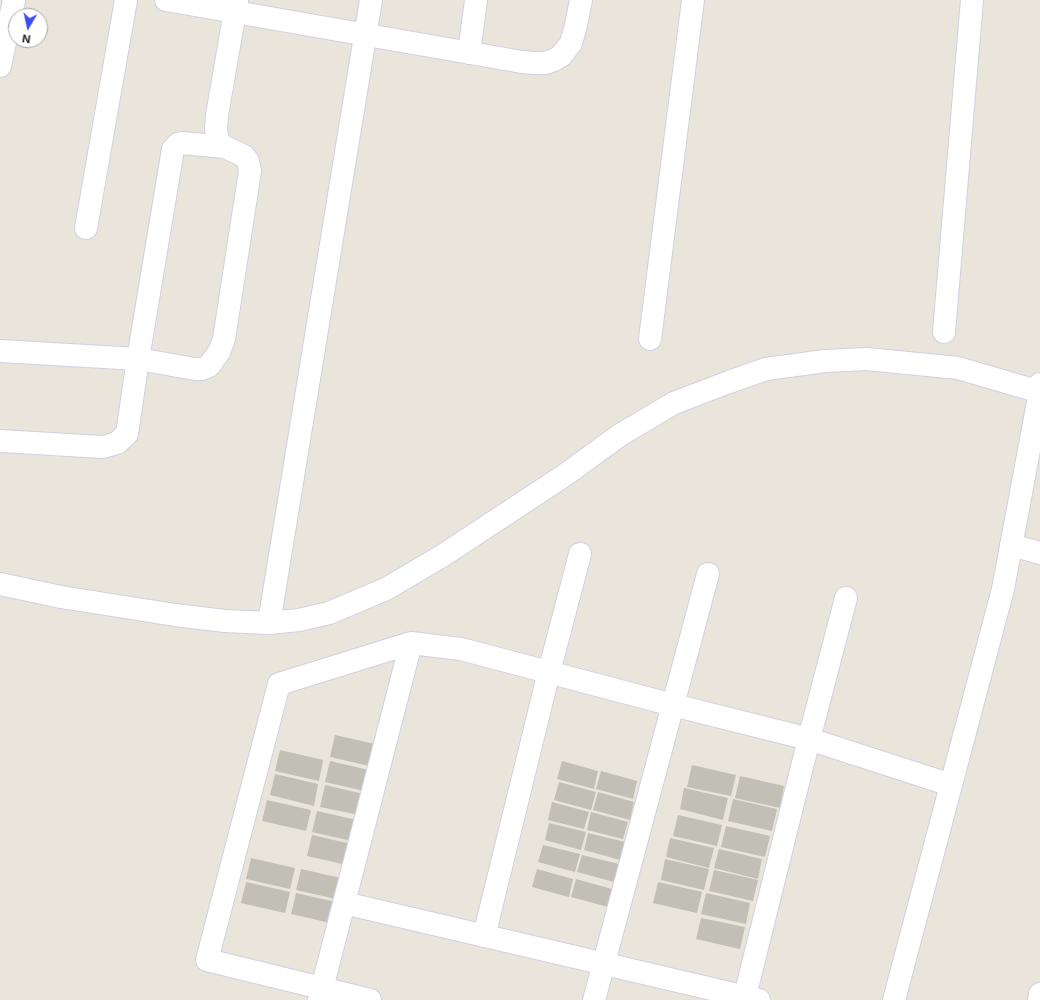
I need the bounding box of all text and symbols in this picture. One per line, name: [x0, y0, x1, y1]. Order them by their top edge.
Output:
north arrow: [8, 8, 48, 48]
text: N: [21, 31, 32, 46]

